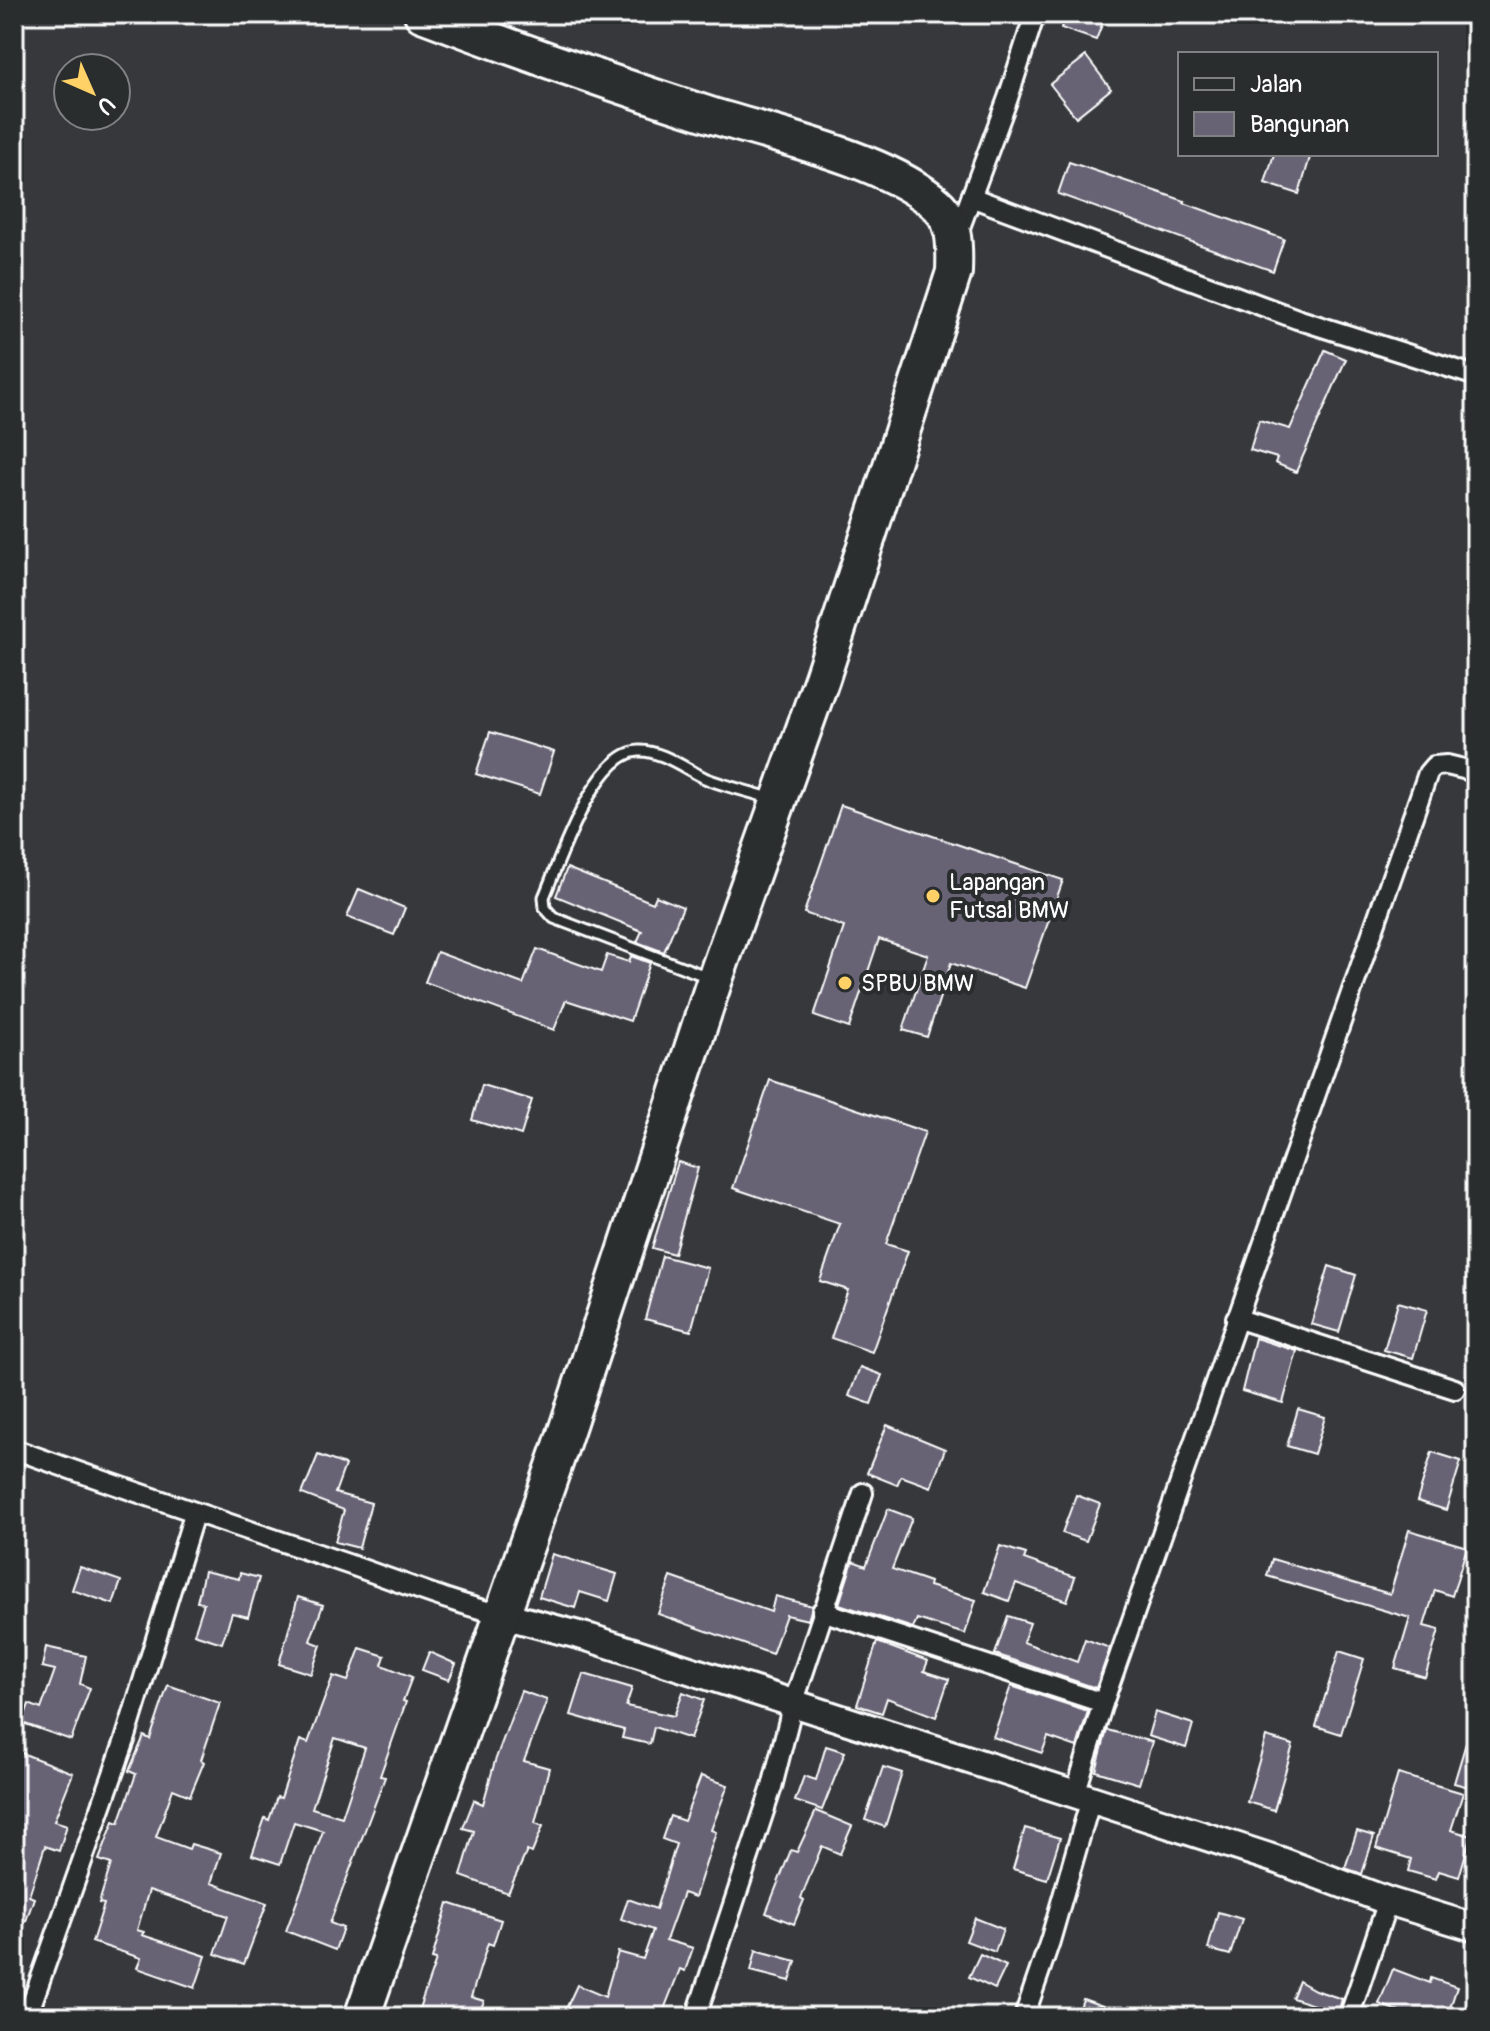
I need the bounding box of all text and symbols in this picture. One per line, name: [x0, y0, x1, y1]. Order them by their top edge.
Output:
north arrow: [52, 52, 132, 132]
legend: [1178, 52, 1438, 156]
text: Jalan: [1250, 70, 1302, 99]
text: U: [90, 90, 120, 120]
text: Bangunan: [1250, 110, 1349, 139]
place label: Lapangan Futsal BMW: [949, 868, 1069, 925]
marker: Lapangan Futsal BMW: [924, 887, 942, 905]
place label: SPBU BMW: [861, 969, 974, 998]
marker: SPBU BMW: [836, 974, 854, 992]

